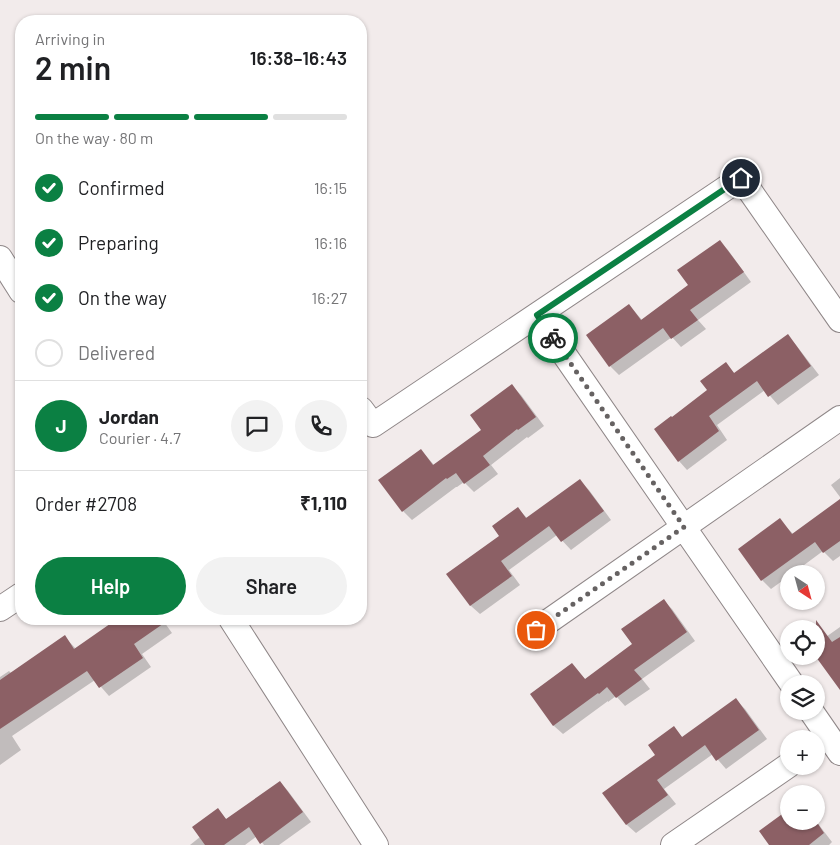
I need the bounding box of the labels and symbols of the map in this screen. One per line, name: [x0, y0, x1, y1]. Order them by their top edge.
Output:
pin: [720, 157, 762, 199]
courier: [528, 313, 578, 363]
north arrow: [780, 565, 825, 610]
pin: [515, 609, 557, 651]

